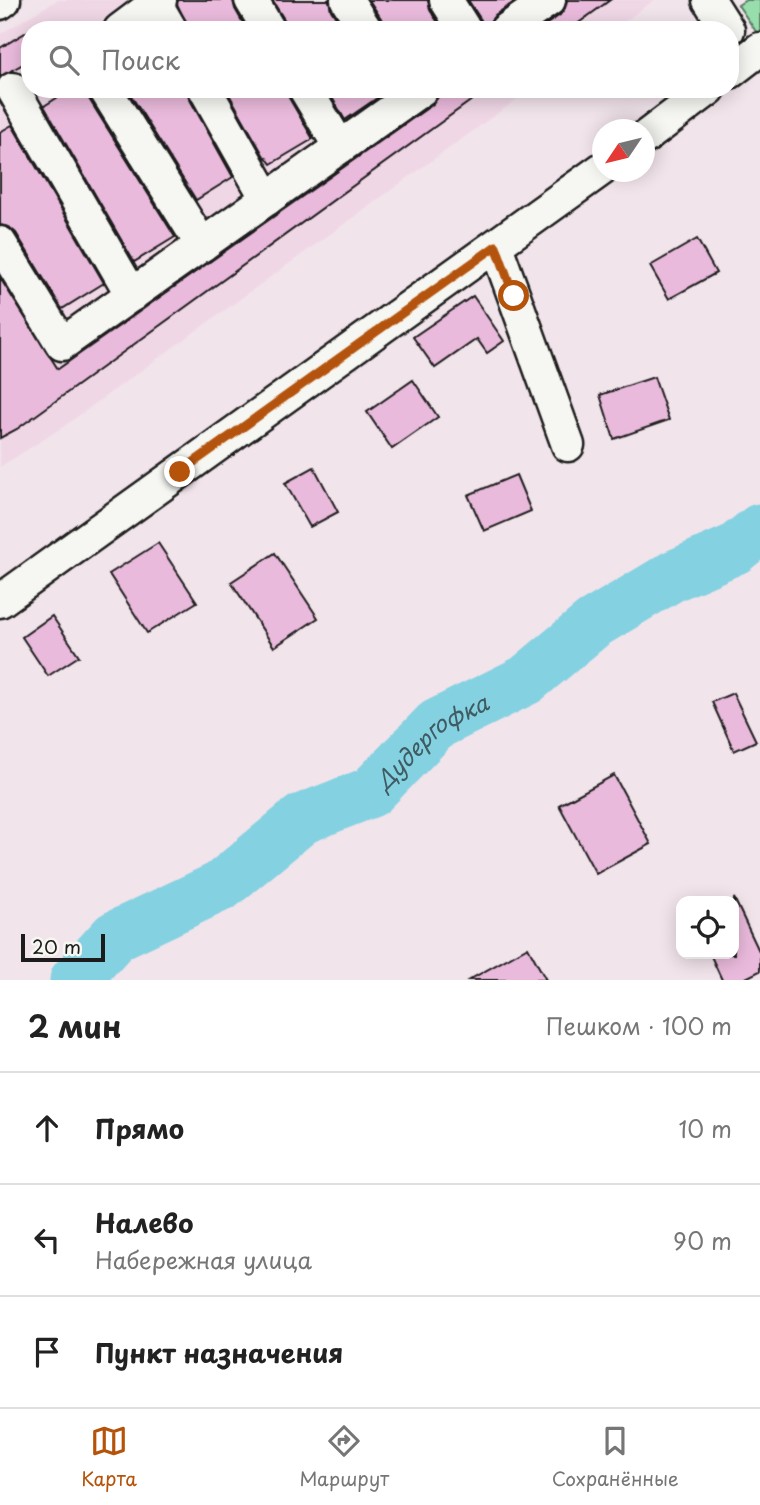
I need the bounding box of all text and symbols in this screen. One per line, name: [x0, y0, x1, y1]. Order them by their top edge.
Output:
search box: [21, 21, 739, 98]
text: Поиск: [101, 40, 180, 79]
icon: search: [45, 41, 83, 79]
north arrow: [592, 119, 655, 182]
route start: [498, 280, 529, 311]
route end: [164, 456, 195, 487]
water label: Дудергофка: [365, 684, 494, 798]
map controls: [676, 896, 739, 959]
button: locate: [676, 896, 739, 959]
scale bar: [21, 931, 105, 963]
text: 20 m: [32, 932, 81, 960]
text: 2 мин: [28, 1003, 122, 1048]
text: Пешком · 100 m: [546, 1008, 732, 1043]
icon: ahead: [28, 1109, 66, 1147]
text: Прямо: [95, 1109, 184, 1148]
text: 10 m: [678, 1111, 732, 1146]
text: Налево: [95, 1203, 193, 1242]
icon: left: [28, 1221, 66, 1259]
text: 90 m: [673, 1223, 732, 1258]
text: Набережная улица: [95, 1242, 312, 1277]
icon: arrive: [28, 1333, 66, 1371]
text: Пункт назначения: [95, 1333, 343, 1372]
tab: Карта: [81, 1422, 137, 1492]
tab: Маршрут: [299, 1422, 389, 1492]
tab: Сохранённые: [552, 1422, 679, 1492]

